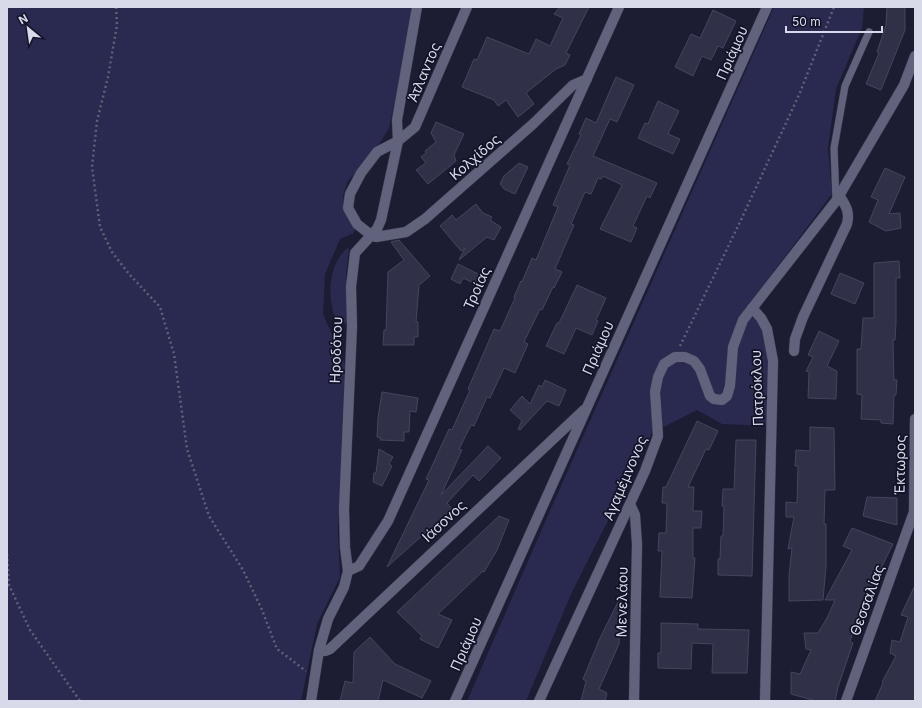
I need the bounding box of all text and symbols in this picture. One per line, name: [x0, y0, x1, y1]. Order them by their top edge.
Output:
north arrow: [8, 8, 48, 48]
scale bar: [786, 8, 882, 34]
text: N: [16, 11, 30, 27]
text: 50 m: [792, 14, 821, 29]
street label: Πριάμου: [712, 23, 751, 82]
street label: Άτλαντος: [403, 39, 444, 104]
street label: Κολχίδος: [446, 130, 504, 183]
street label: Τροίας: [460, 264, 494, 312]
street label: Ηροδότου: [326, 316, 345, 384]
street label: Πριάμου: [578, 318, 617, 377]
street label: Πατρόκλου: [747, 350, 766, 427]
street label: Αγαμέμνονος: [599, 433, 650, 523]
street label: Έκτωρος: [890, 435, 909, 495]
street label: Ιάσονος: [418, 496, 469, 545]
street label: Θεσσαλίας: [846, 562, 887, 638]
street label: Μενελάου: [612, 566, 631, 638]
street label: Πριάμου: [446, 614, 485, 673]

